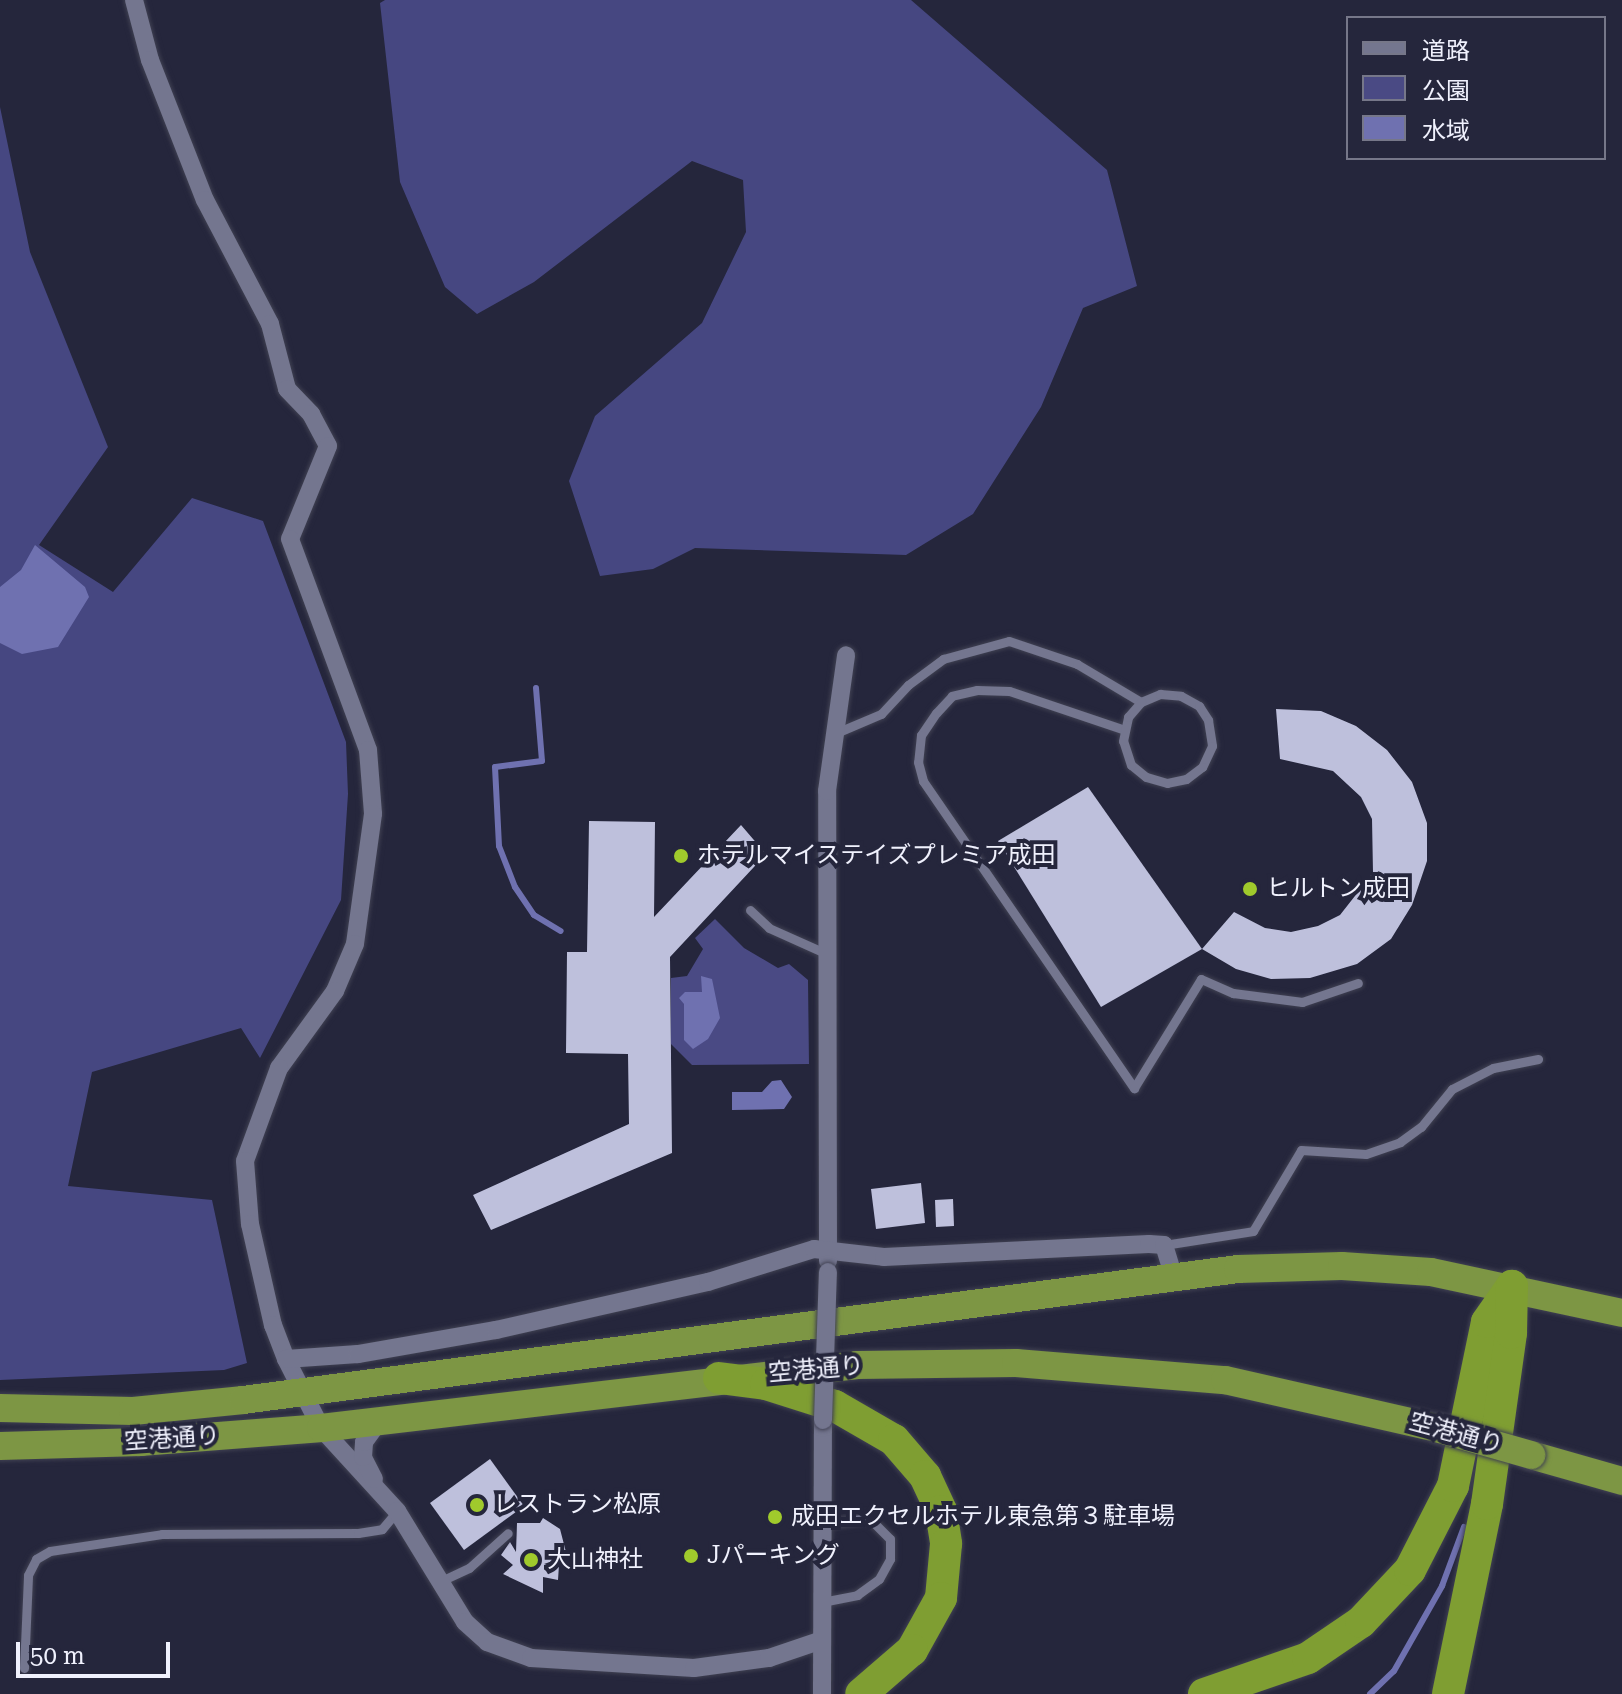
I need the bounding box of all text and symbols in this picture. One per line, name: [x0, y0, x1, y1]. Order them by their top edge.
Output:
legend: [1346, 16, 1606, 160]
text: 道路: [1422, 37, 1470, 65]
text: 公園: [1422, 77, 1470, 105]
text: 水域: [1422, 117, 1470, 145]
place label: ホテルマイステイズプレミア成田: [697, 842, 1057, 870]
marker: ホテルマイステイズプレミア成田: [672, 847, 690, 865]
place label: ヒルトン成田: [1266, 875, 1410, 903]
marker: ヒルトン成田: [1241, 880, 1259, 898]
street label: 空港通り: [767, 1351, 865, 1389]
street label: 空港通り: [1406, 1408, 1506, 1460]
street label: 空港通り: [123, 1421, 221, 1457]
place label: レストラン松原: [493, 1491, 661, 1519]
marker: レストラン松原: [468, 1496, 486, 1514]
place label: 成田エクセルホテル東急第３駐車場: [791, 1503, 1175, 1531]
marker: 成田エクセルホテル東急第３駐車場: [766, 1508, 784, 1526]
place label: Jパーキング: [707, 1542, 841, 1570]
place label: 大山神社: [547, 1546, 643, 1574]
marker: Jパーキング: [682, 1547, 700, 1565]
marker: 大山神社: [522, 1551, 540, 1569]
scale bar: [20, 1626, 174, 1676]
text: 50 m: [30, 1642, 85, 1670]

